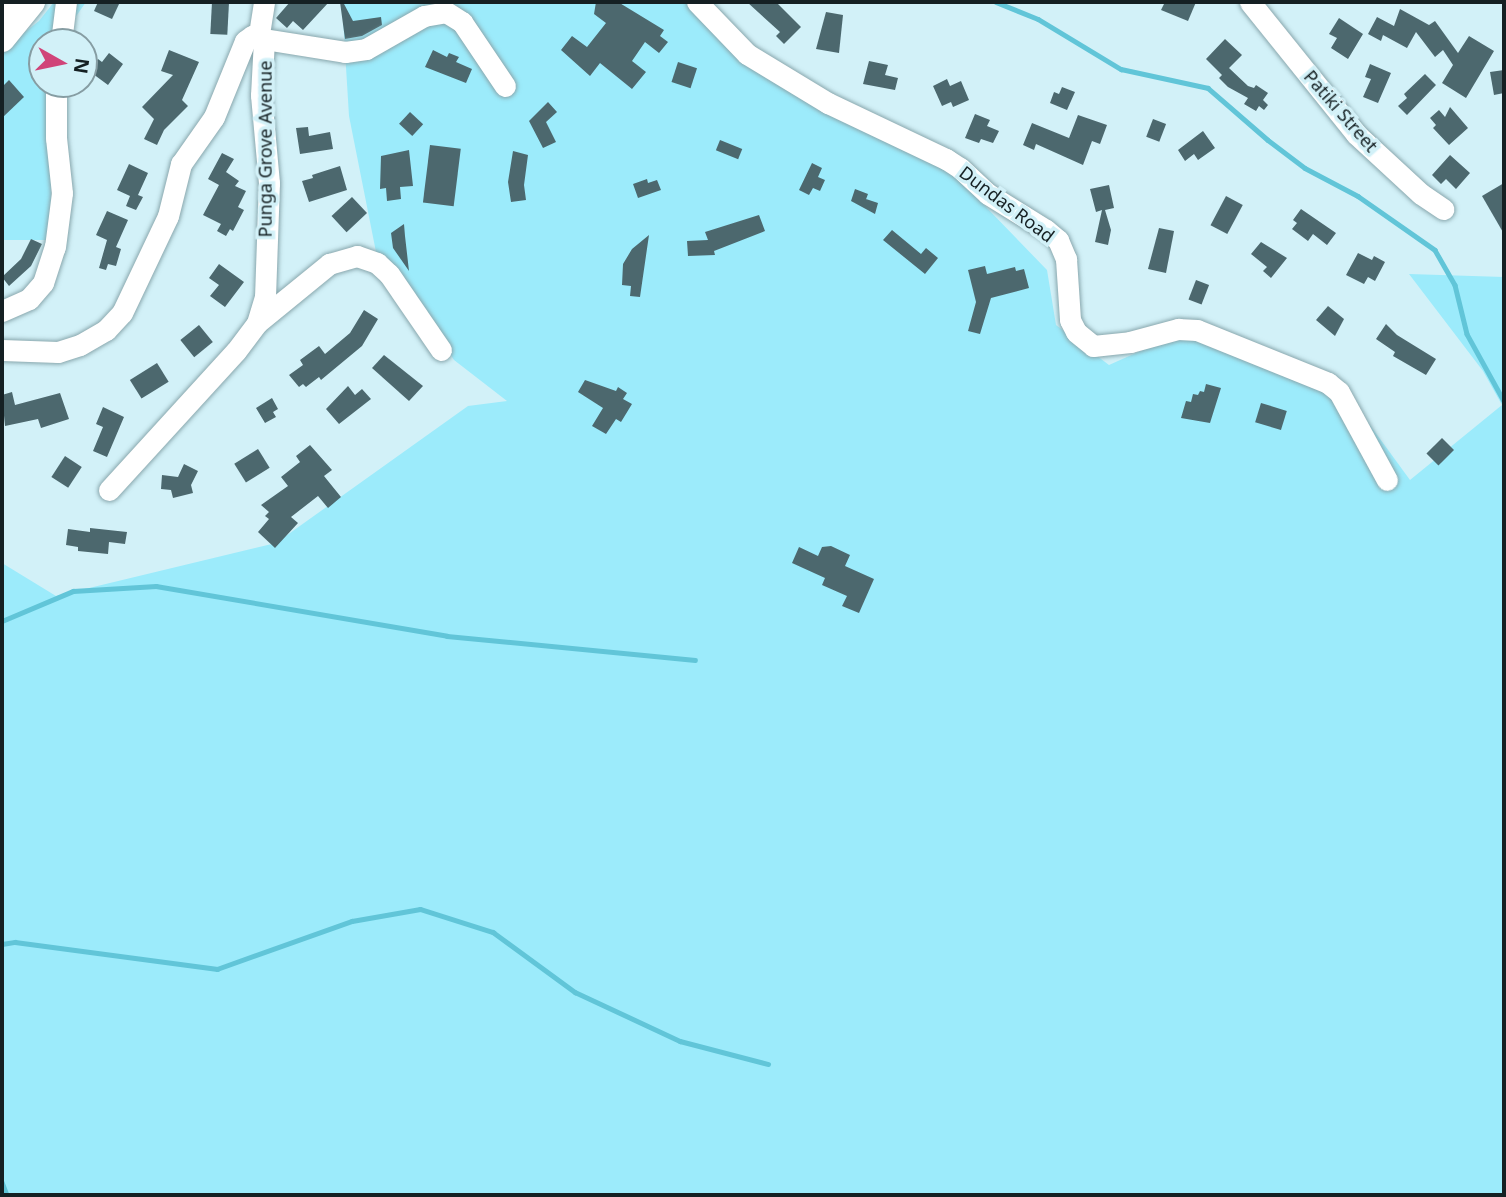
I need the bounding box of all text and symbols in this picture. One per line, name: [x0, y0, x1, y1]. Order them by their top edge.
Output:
north arrow: [28, 28, 98, 98]
text: N: [68, 56, 96, 76]
street label: Punga Grove Avenue: [254, 61, 276, 237]
street label: Patiki Street: [1300, 66, 1382, 156]
street label: Dundas Road: [955, 161, 1059, 247]

